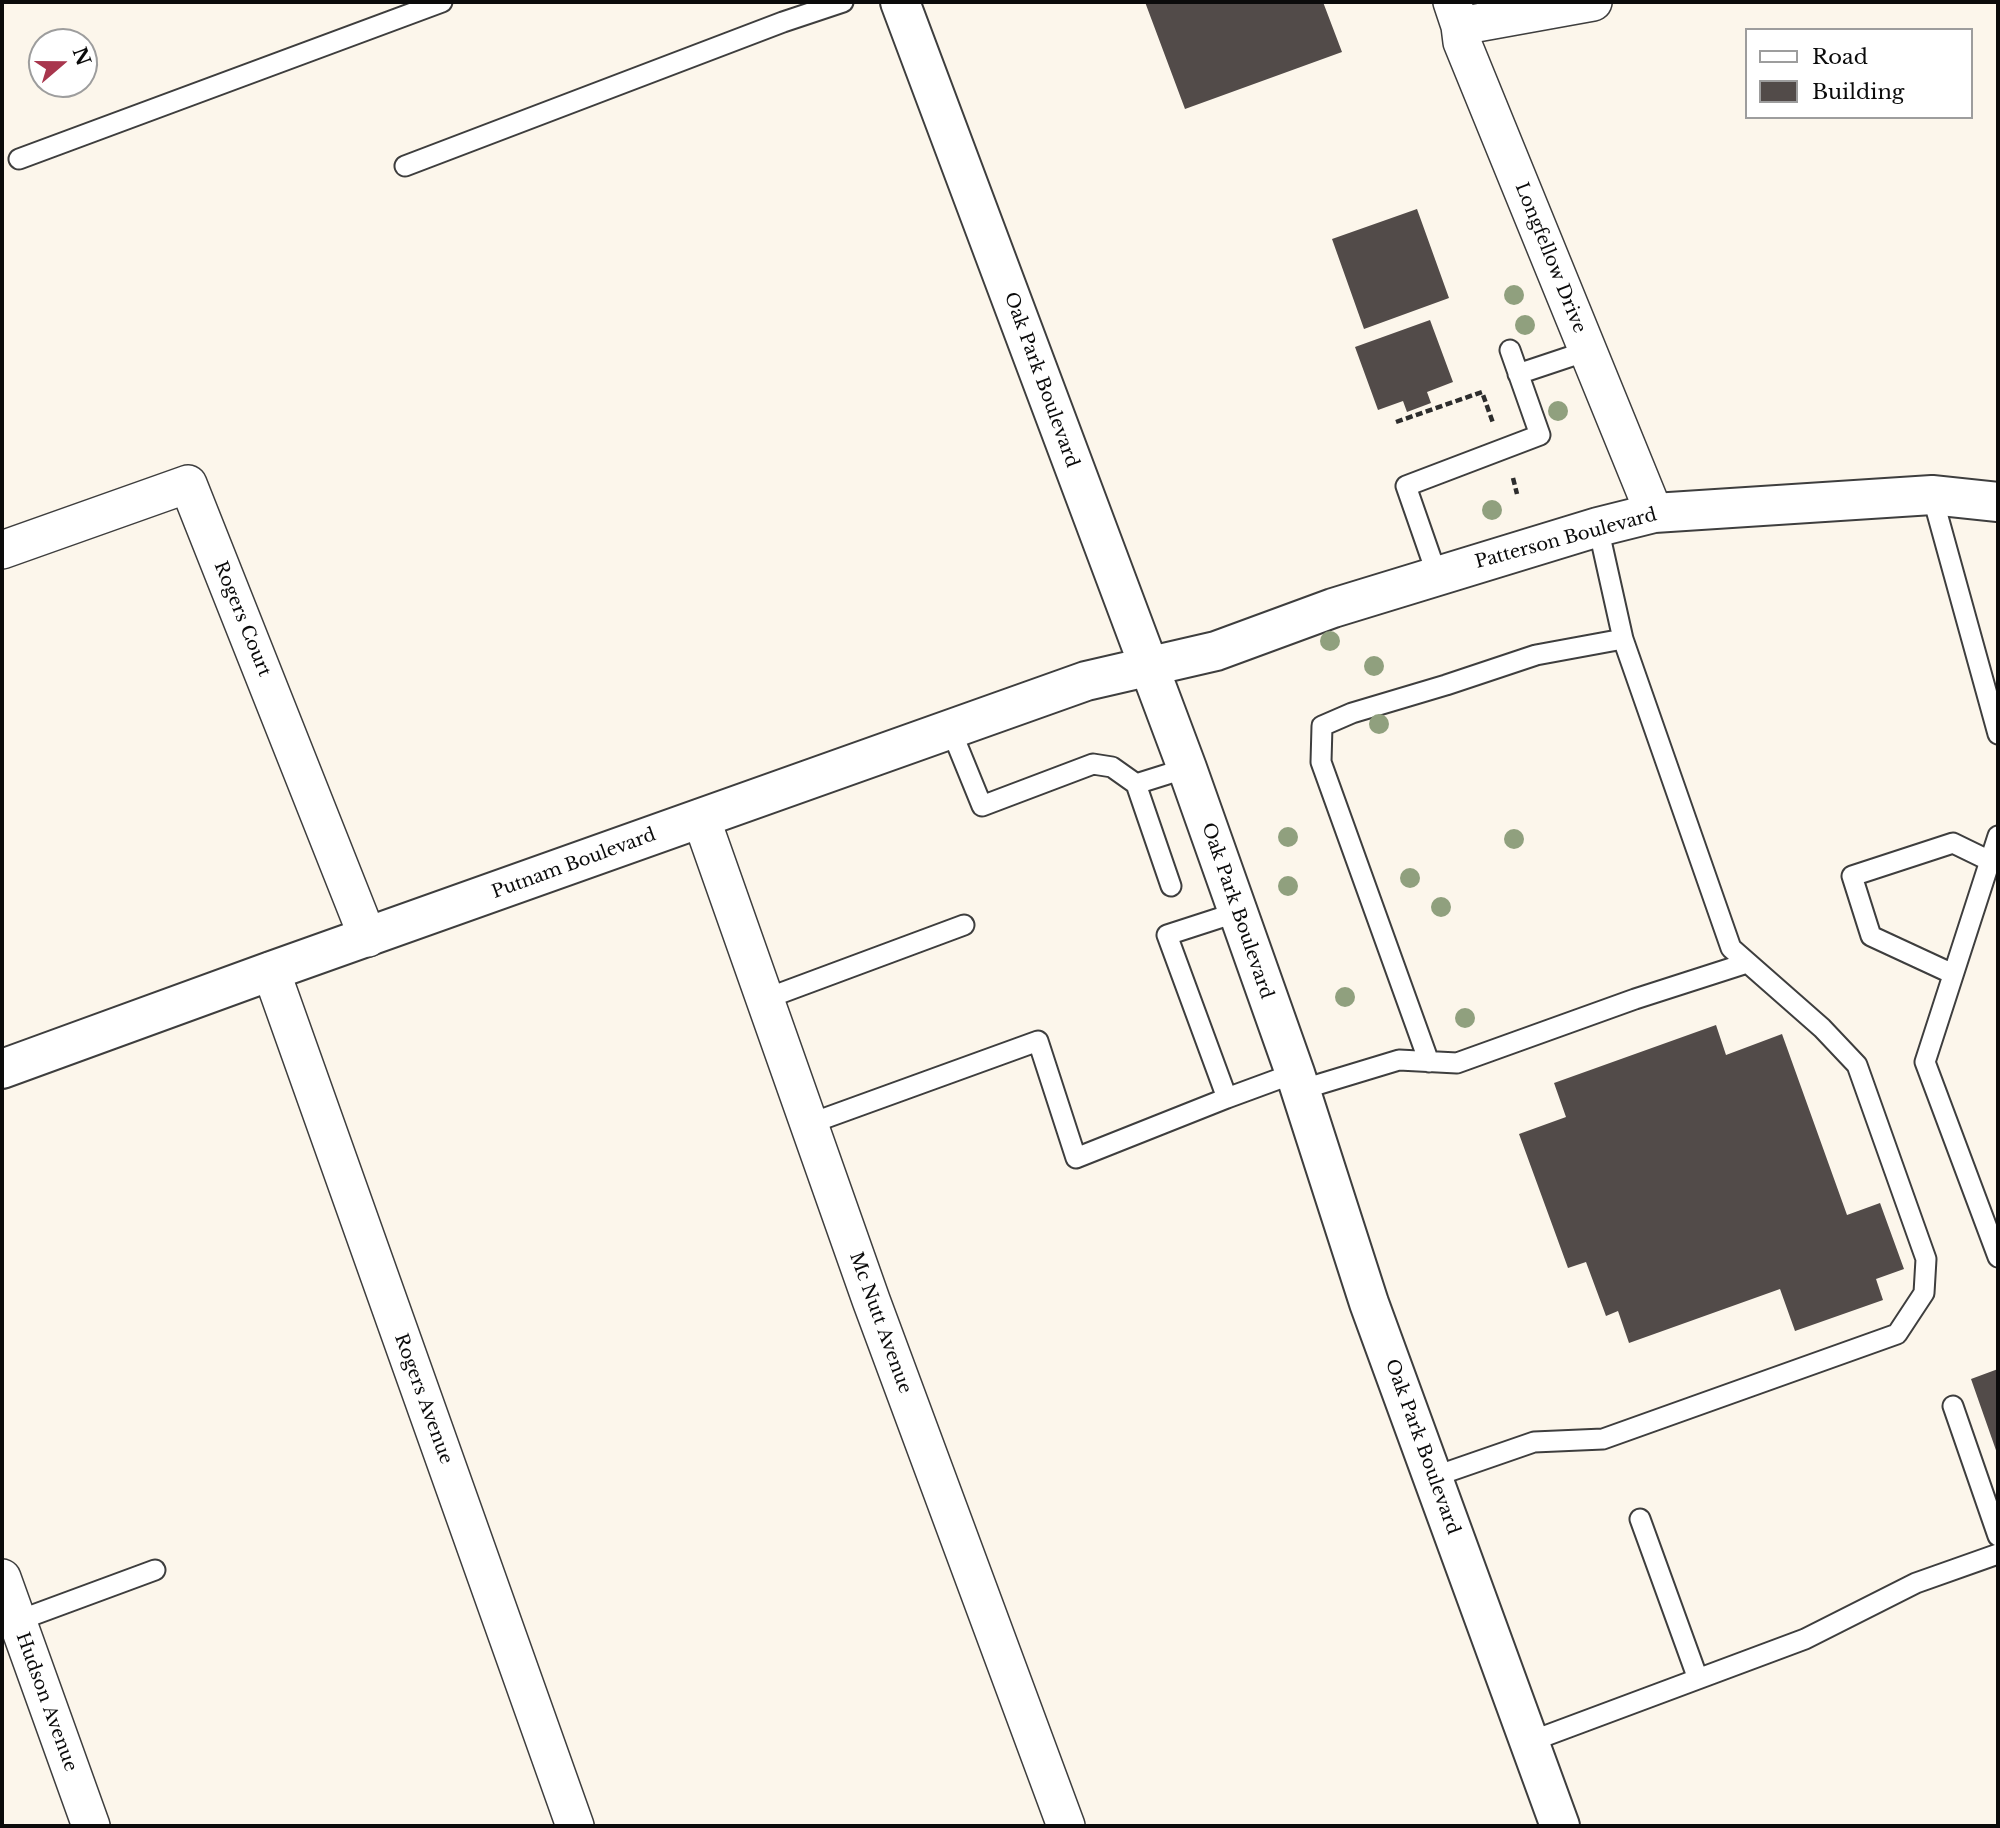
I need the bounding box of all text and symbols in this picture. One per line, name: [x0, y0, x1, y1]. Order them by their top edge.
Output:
north arrow: [28, 28, 98, 98]
legend: [1744, 28, 1972, 119]
text: N: [67, 44, 95, 69]
text: Road: [1812, 44, 1868, 70]
text: Building: [1812, 79, 1904, 105]
street label: Longfellow Drive: [1510, 179, 1590, 337]
street label: Oak Park Boulevard: [999, 289, 1083, 471]
street label: Patterson Boulevard: [1473, 504, 1659, 574]
street label: Rogers Court: [209, 558, 275, 680]
street label: Oak Park Boulevard: [1197, 820, 1277, 1002]
street label: Putnam Boulevard: [489, 824, 659, 904]
street label: Mc Nutt Avenue: [844, 1249, 916, 1397]
street label: Rogers Avenue: [389, 1331, 457, 1467]
street label: Oak Park Boulevard: [1380, 1356, 1464, 1538]
street label: Hudson Avenue: [11, 1629, 81, 1775]

